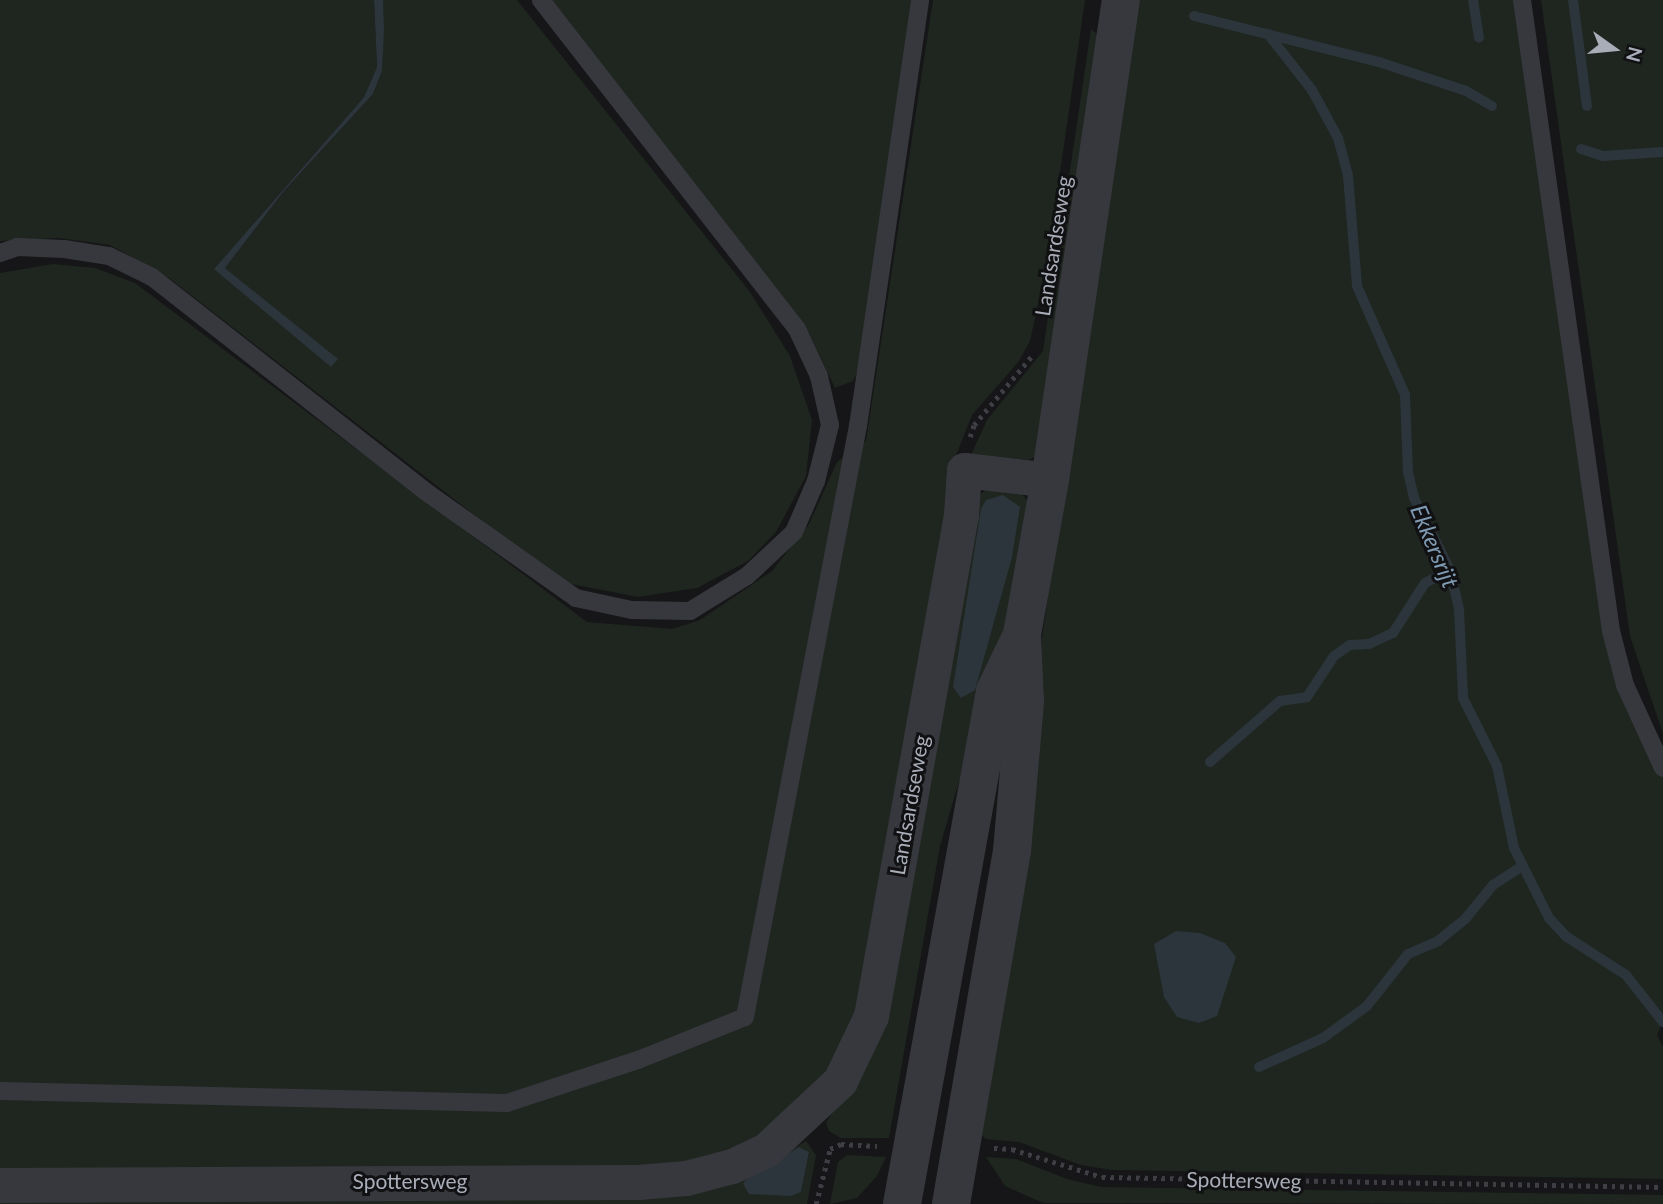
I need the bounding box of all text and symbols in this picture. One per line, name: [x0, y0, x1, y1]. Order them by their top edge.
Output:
north arrow: [1579, 14, 1649, 84]
text: N: [1622, 45, 1648, 65]
street label: Landsardseweg: [1029, 174, 1077, 318]
water label: Ekkersrijt: [1405, 500, 1465, 592]
street label: Landsardseweg: [884, 733, 934, 877]
street label: Spottersweg: [1186, 1166, 1302, 1194]
street label: Spottersweg: [352, 1168, 468, 1194]

